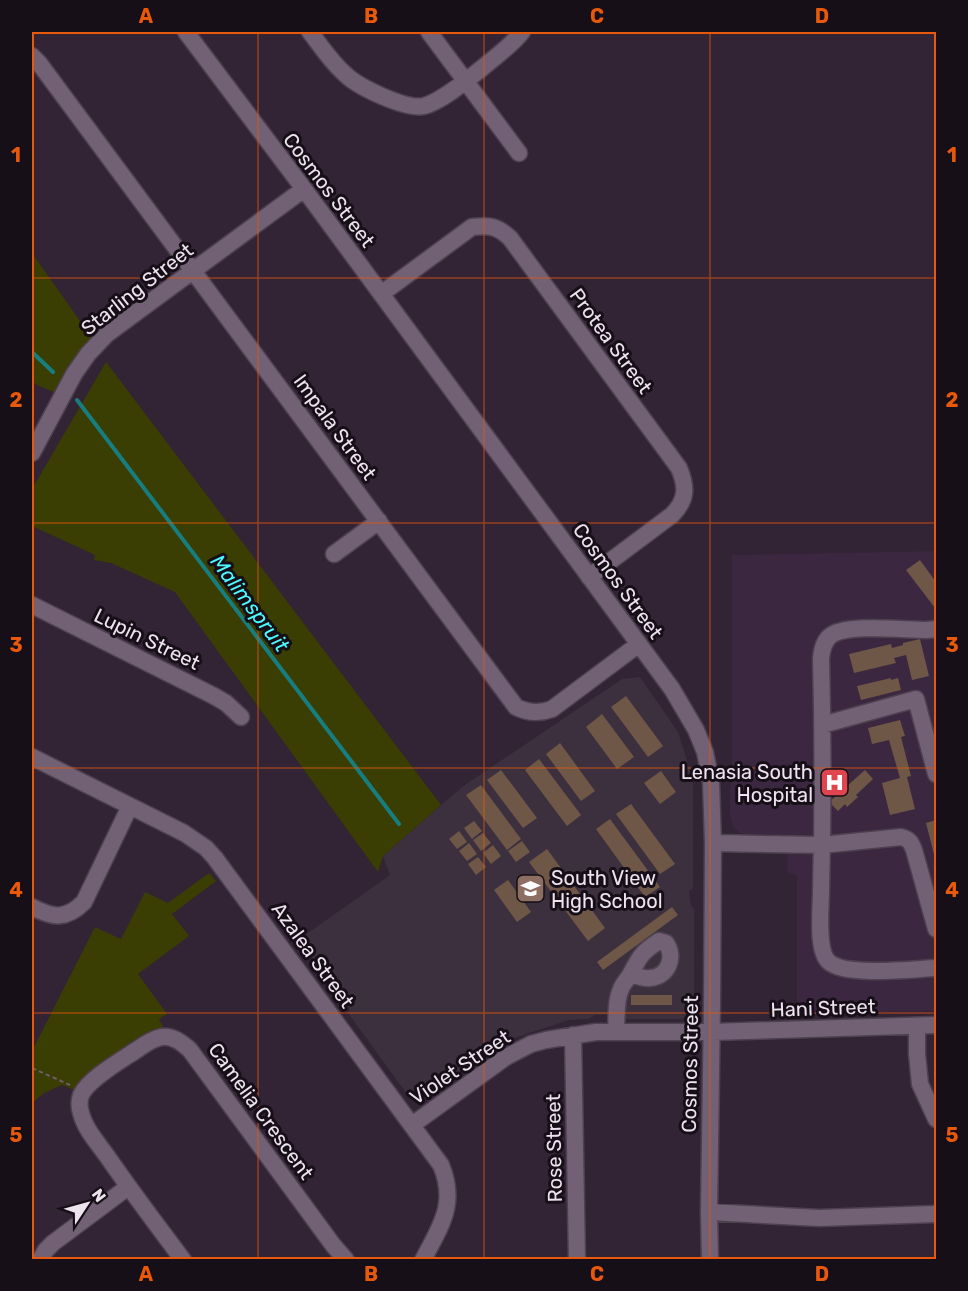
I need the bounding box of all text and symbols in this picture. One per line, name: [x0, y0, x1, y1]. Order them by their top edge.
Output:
text: A: [139, 4, 154, 28]
text: B: [364, 4, 378, 28]
text: C: [590, 4, 604, 28]
text: D: [815, 4, 829, 28]
street label: Cosmos Street: [278, 128, 380, 252]
text: 1: [11, 143, 21, 167]
text: 1: [947, 143, 957, 167]
street label: Starling Street: [76, 238, 198, 340]
street label: Protea Street: [565, 284, 657, 399]
street label: Impala Street: [289, 369, 381, 485]
text: 2: [10, 388, 23, 412]
text: 2: [946, 388, 959, 412]
street label: Cosmos Street: [568, 518, 668, 644]
water label: Malimspruit: [205, 550, 295, 657]
street label: Lupin Street: [90, 603, 204, 675]
text: 3: [9, 633, 23, 657]
text: 3: [945, 633, 959, 657]
place label: Lenasia South Hospital: [681, 760, 813, 807]
hospital icon: Lenasia South Hospital: [818, 767, 850, 799]
place label: South View High School: [551, 866, 663, 913]
school or university icon: South View High School: [514, 873, 546, 905]
text: 4: [9, 878, 23, 902]
text: 4: [945, 878, 959, 902]
street label: Azalea Street: [267, 898, 359, 1013]
street label: Hani Street: [770, 994, 876, 1022]
street label: Cosmos Street: [677, 995, 703, 1133]
street label: Violet Street: [405, 1025, 515, 1109]
street label: Camelia Crescent: [203, 1038, 319, 1184]
street label: Rose Street: [541, 1093, 567, 1202]
text: 5: [10, 1123, 23, 1147]
text: 5: [946, 1123, 959, 1147]
north arrow: [57, 1174, 117, 1234]
text: N: [88, 1185, 110, 1206]
text: A: [139, 1262, 154, 1286]
text: B: [364, 1262, 378, 1286]
text: C: [590, 1262, 604, 1286]
text: D: [815, 1262, 829, 1286]

